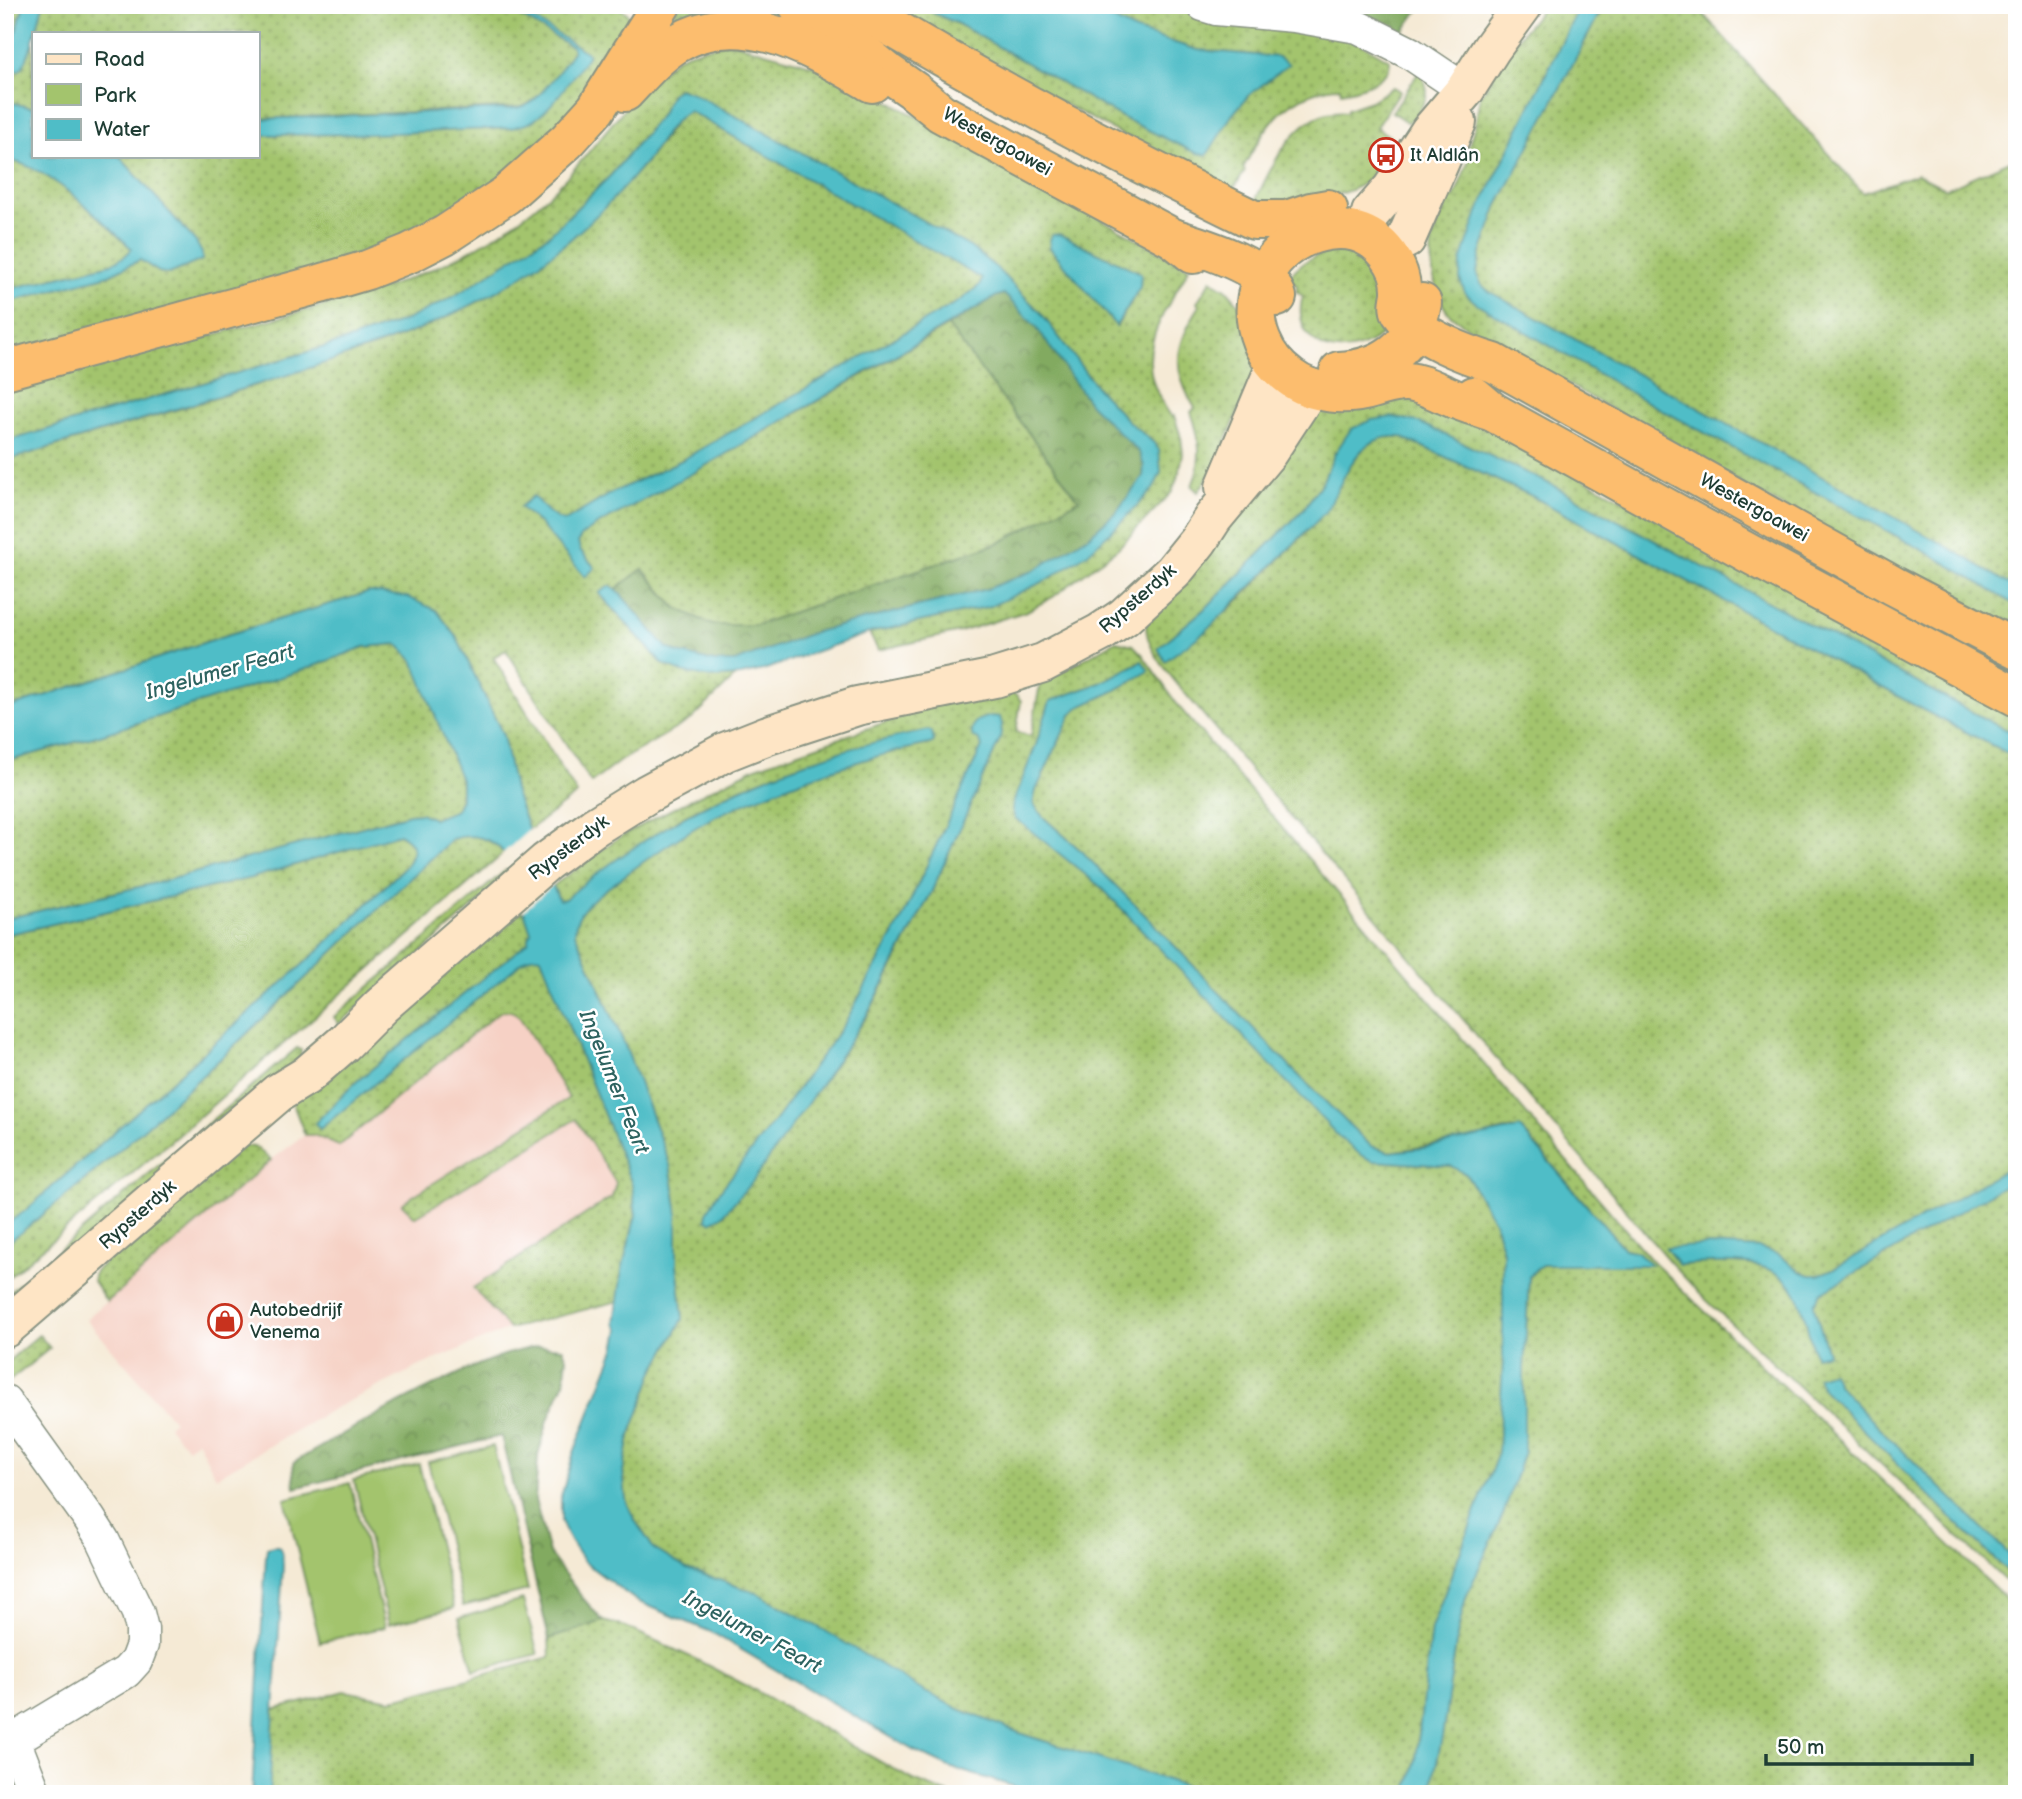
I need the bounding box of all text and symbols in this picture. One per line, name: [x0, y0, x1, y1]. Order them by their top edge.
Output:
legend: [32, 32, 259, 158]
text: Road: [94, 47, 145, 72]
text: Park: [94, 83, 137, 108]
street label: Westergoawei: [939, 103, 1055, 181]
text: Water: [94, 117, 150, 142]
bus stop icon: It Aldlân: [1367, 136, 1405, 174]
place label: It Aldlân: [1410, 144, 1479, 167]
street label: Westergoawei: [1696, 469, 1812, 547]
street label: Rypsterdyk: [1095, 559, 1182, 639]
water label: Ingelumer Feart: [142, 639, 297, 705]
street label: Rypsterdyk: [524, 810, 614, 886]
water label: Ingelumer Feart: [573, 1006, 654, 1158]
street label: Rypsterdyk: [95, 1175, 182, 1255]
place label: Autobedrijf Venema: [250, 1299, 343, 1344]
shop icon: Autobedrijf Venema: [206, 1302, 244, 1340]
water label: Ingelumer Feart: [678, 1585, 826, 1679]
scale bar: [1766, 1722, 1973, 1766]
text: 50 m: [1777, 1735, 1824, 1760]

